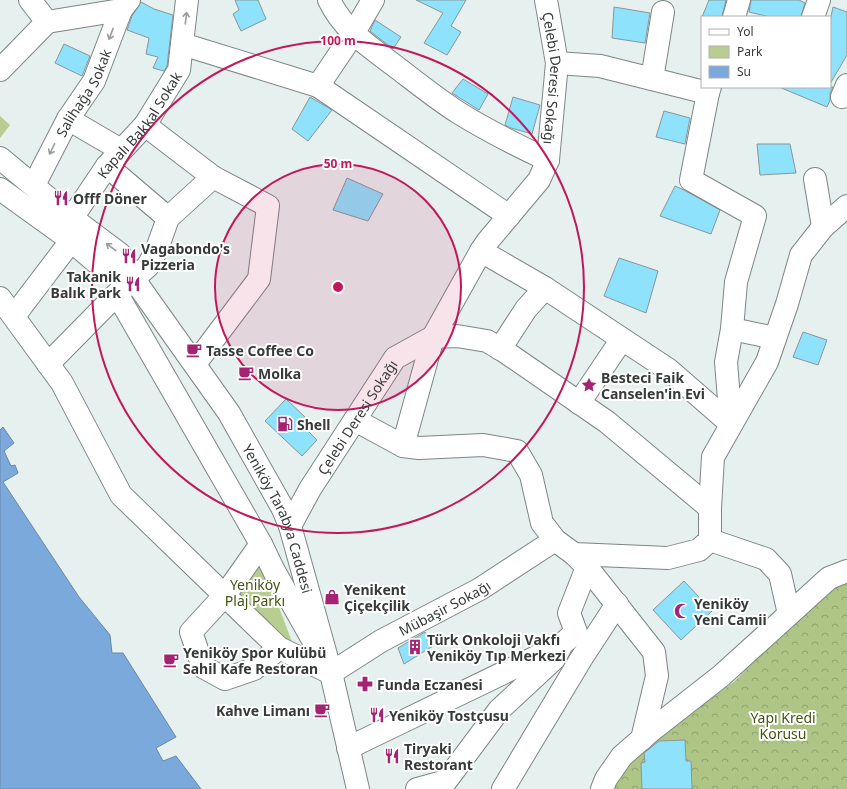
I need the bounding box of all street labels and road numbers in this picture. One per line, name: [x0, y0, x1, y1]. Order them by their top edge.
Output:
street label: Çelebi Deresi Sokağı: [539, 10, 567, 145]
street label: Salihağa Sokak: [51, 45, 115, 140]
street label: Kapalı Bakkal Sokak: [92, 67, 186, 182]
street label: Çelebi Deresi Sokağı: [312, 356, 401, 478]
street label: Yeniköy Tarabya Caddesi: [239, 440, 318, 595]
street label: Mübaşir Sokağı: [395, 575, 494, 640]

